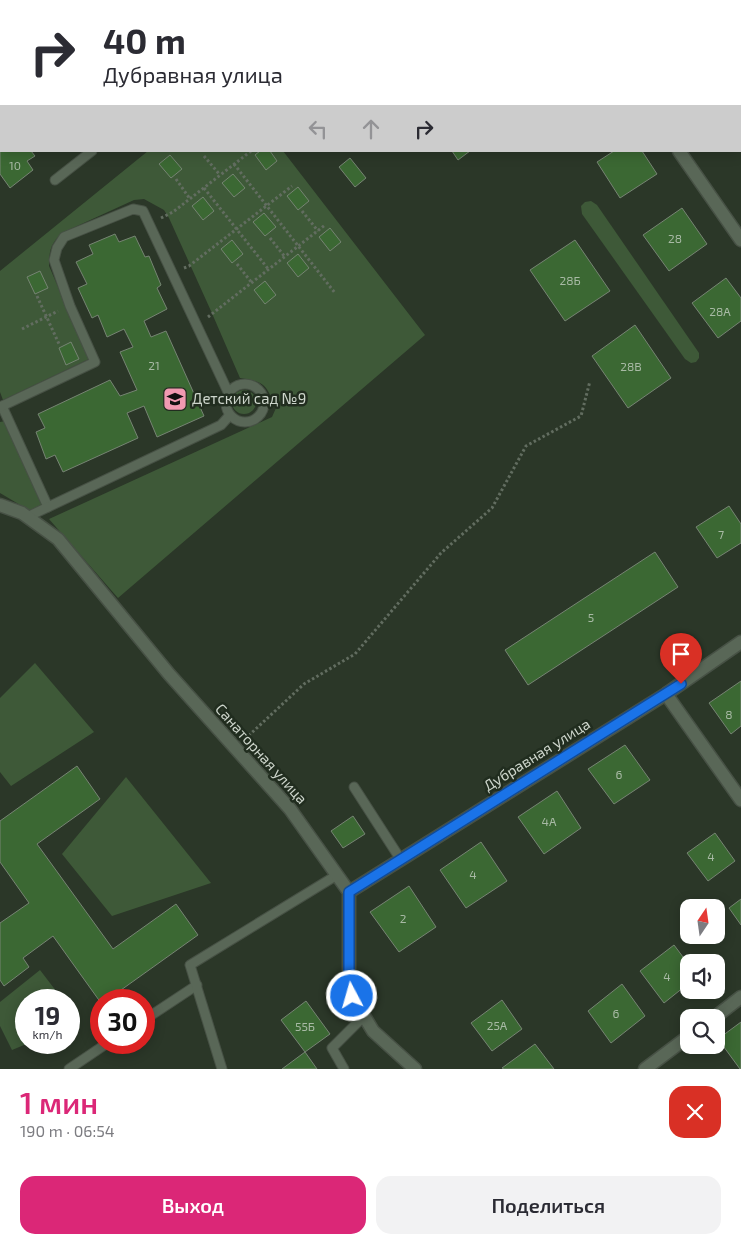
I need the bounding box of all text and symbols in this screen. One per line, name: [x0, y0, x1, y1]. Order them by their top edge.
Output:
text: 40 m: [103, 19, 186, 61]
icon: right: [20, 20, 85, 85]
text: Дубравная улица: [103, 61, 283, 87]
icon: left: [304, 115, 332, 143]
icon: ahead: [357, 115, 385, 143]
icon: right: [410, 115, 438, 143]
house number: 10: [9, 158, 21, 172]
house number: 28: [668, 231, 682, 245]
house number: 28Б: [559, 273, 581, 287]
house number: 28А: [709, 304, 731, 318]
house number: 21: [148, 358, 160, 372]
house number: 28В: [620, 359, 642, 373]
school or university icon: Детский сад №9: [162, 386, 188, 412]
place label: Детский сад №9: [192, 389, 306, 407]
house number: 7: [718, 527, 724, 541]
house number: 5: [588, 610, 594, 624]
pin: [660, 633, 702, 684]
icon: arrive: [667, 640, 695, 668]
street label: Санаторная улица: [211, 699, 312, 808]
house number: 8: [725, 707, 733, 721]
street label: Дубравная улица: [480, 714, 594, 795]
house number: 6: [616, 767, 623, 781]
house number: 4А: [542, 814, 557, 828]
house number: 4: [707, 849, 715, 863]
house number: 4: [469, 867, 477, 881]
north arrow: [680, 899, 725, 944]
map controls: [680, 899, 725, 1054]
house number: 2: [400, 911, 407, 925]
button: sound: [680, 954, 725, 999]
position arrow: [325, 969, 377, 1021]
house number: 4: [663, 969, 671, 983]
speed limit sign: 30: [90, 989, 155, 1054]
text: 19: [35, 1000, 60, 1030]
house number: 6: [613, 1006, 620, 1020]
button: search: [680, 1009, 725, 1054]
house number: 25А: [487, 1018, 508, 1032]
house number: 55Б: [295, 1019, 315, 1033]
text: km/h: [33, 1027, 62, 1041]
text: 1 мин: [20, 1084, 98, 1120]
button: close: [669, 1086, 721, 1138]
text: 190 m · 06:54: [20, 1121, 115, 1140]
button: Выход: [20, 1176, 366, 1234]
button: Поделиться: [376, 1176, 721, 1234]

